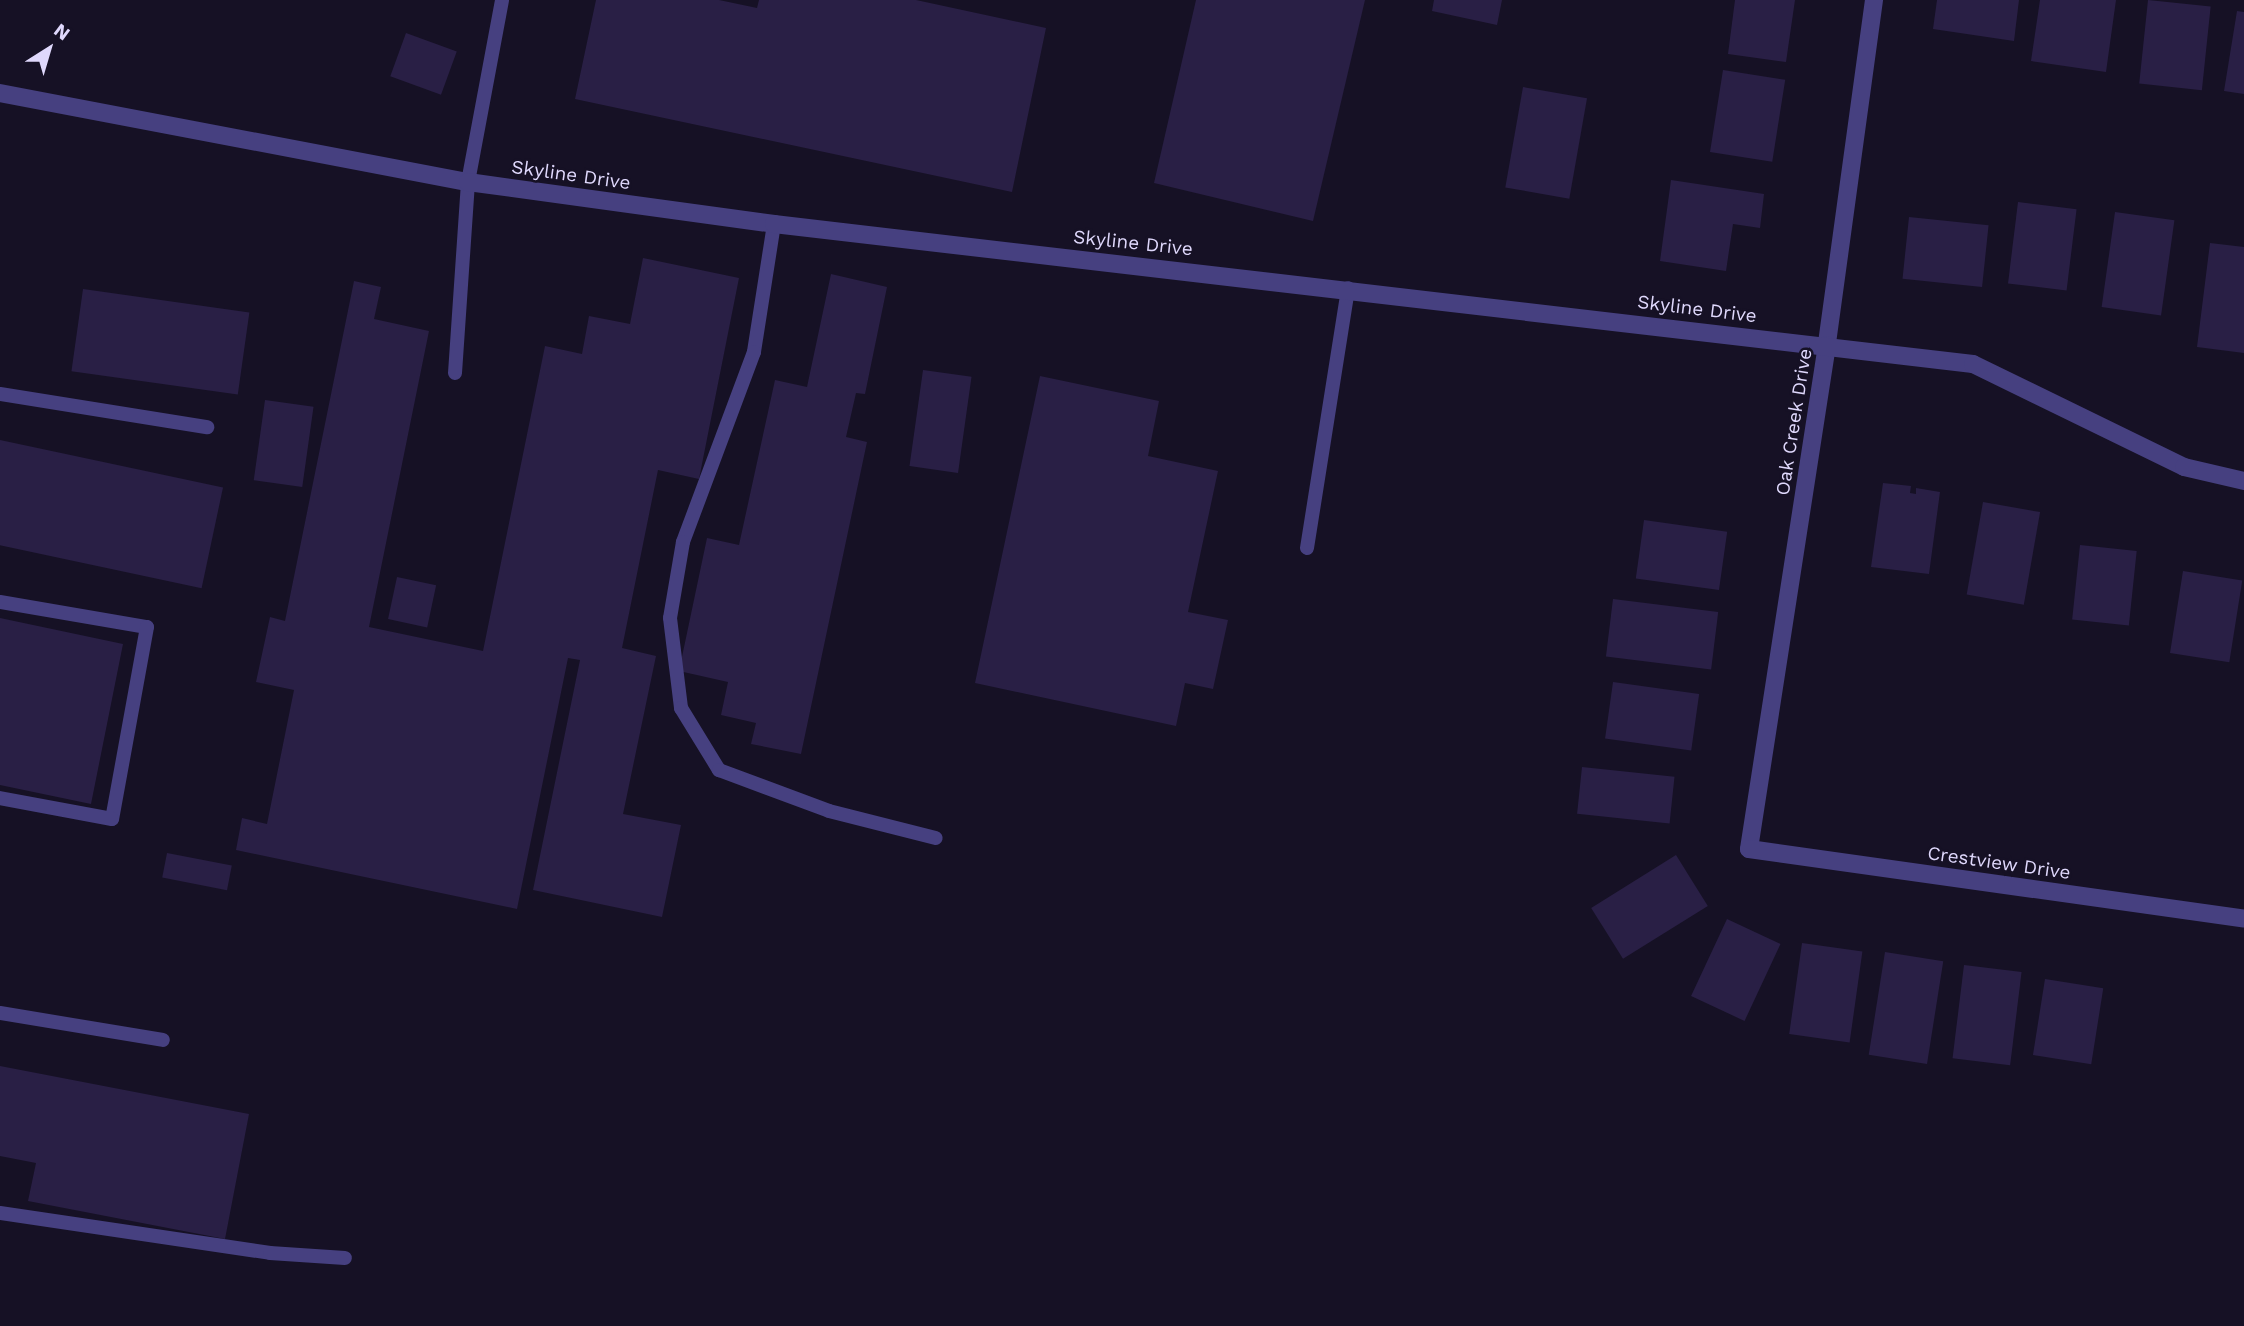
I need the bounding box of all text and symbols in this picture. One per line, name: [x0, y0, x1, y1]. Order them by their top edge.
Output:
north arrow: [14, 14, 84, 84]
text: N: [49, 18, 74, 45]
street label: Skyline Drive: [510, 155, 632, 195]
street label: Skyline Drive: [1072, 225, 1194, 261]
street label: Skyline Drive: [1636, 290, 1758, 328]
street label: Oak Creek Drive: [1771, 347, 1817, 497]
street label: Crestview Drive: [1926, 842, 2072, 884]

